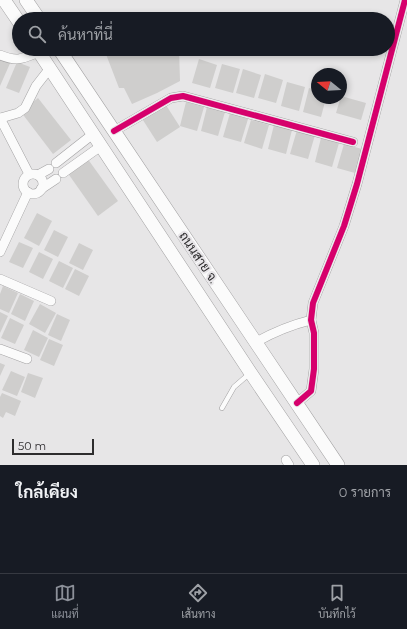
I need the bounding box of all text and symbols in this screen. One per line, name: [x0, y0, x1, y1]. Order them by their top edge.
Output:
search box: [12, 12, 395, 56]
icon: search: [26, 23, 48, 45]
text: ค้นหาที่นี่: [58, 25, 113, 44]
north arrow: [311, 68, 347, 104]
street label: ถนนสาย จ.: [176, 228, 222, 286]
scale bar: [12, 437, 94, 456]
text: 50 m: [18, 439, 46, 453]
text: ใกล้เคียง: [16, 482, 78, 502]
text: 0 รายการ: [339, 484, 391, 500]
tab: แผนที่: [51, 582, 79, 621]
tab: เส้นทาง: [181, 582, 216, 621]
tab: บันทึกไว้: [318, 582, 356, 621]

